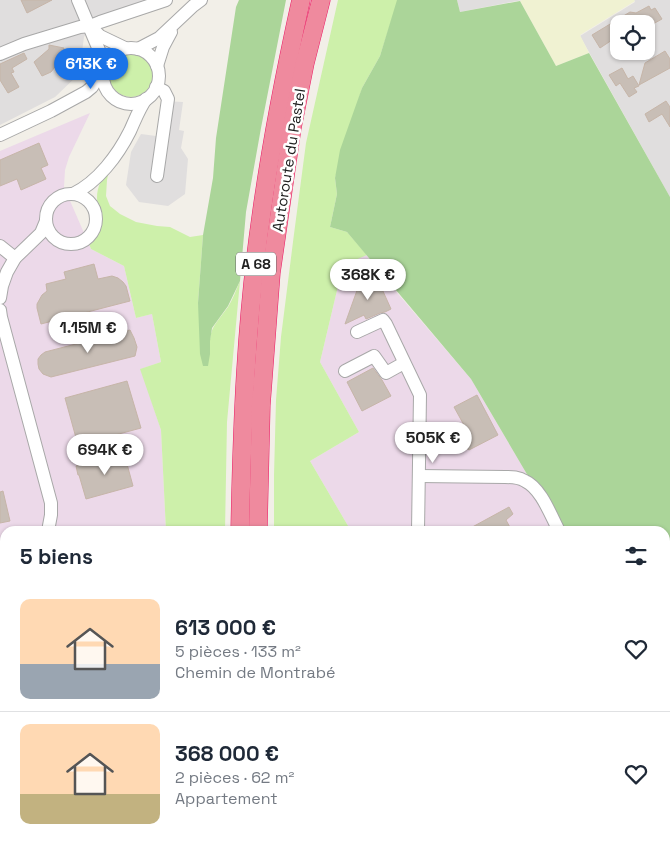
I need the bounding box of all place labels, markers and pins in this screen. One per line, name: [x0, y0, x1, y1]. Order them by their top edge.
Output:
pin: 613K €: [50, 48, 132, 90]
pin: 368K €: [327, 258, 409, 301]
pin: 1.15M €: [42, 312, 134, 354]
pin: 505K €: [392, 422, 474, 464]
pin: 694K €: [64, 434, 146, 476]

